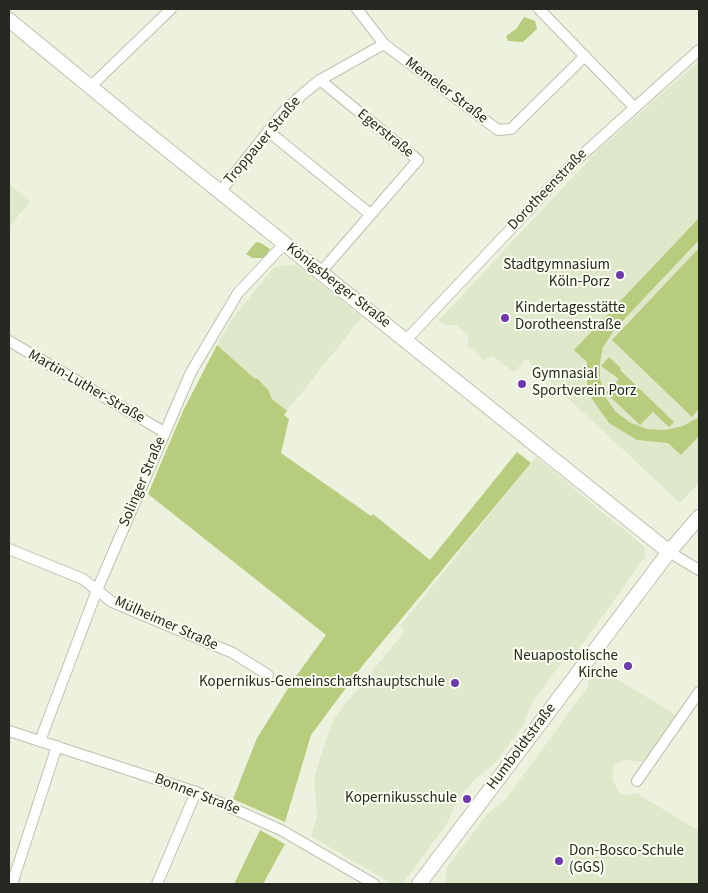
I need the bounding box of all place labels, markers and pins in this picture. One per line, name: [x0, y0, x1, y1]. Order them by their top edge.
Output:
place label: Stadtgymnasium Köln-Porz: [503, 257, 610, 292]
marker: Stadtgymnasium Köln-Porz: [614, 269, 626, 281]
place label: Kindertagesstätte Dorotheenstraße: [515, 300, 625, 335]
marker: Kindertagesstätte Dorotheenstraße: [499, 312, 511, 324]
place label: Gymnasial Sportverein Porz: [532, 366, 636, 401]
marker: Gymnasial Sportverein Porz: [516, 378, 528, 390]
place label: Neuapostolische Kirche: [513, 648, 618, 683]
marker: Neuapostolische Kirche: [622, 660, 634, 672]
place label: Kopernikus-Gemeinschaftshauptschule: [199, 674, 445, 692]
marker: Kopernikus-Gemeinschaftshauptschule: [449, 677, 461, 689]
place label: Kopernikusschule: [345, 790, 457, 808]
marker: Kopernikusschule: [461, 793, 473, 805]
place label: Don-Bosco-Schule (GGS): [569, 843, 684, 878]
marker: Don-Bosco-Schule (GGS): [553, 855, 565, 867]

